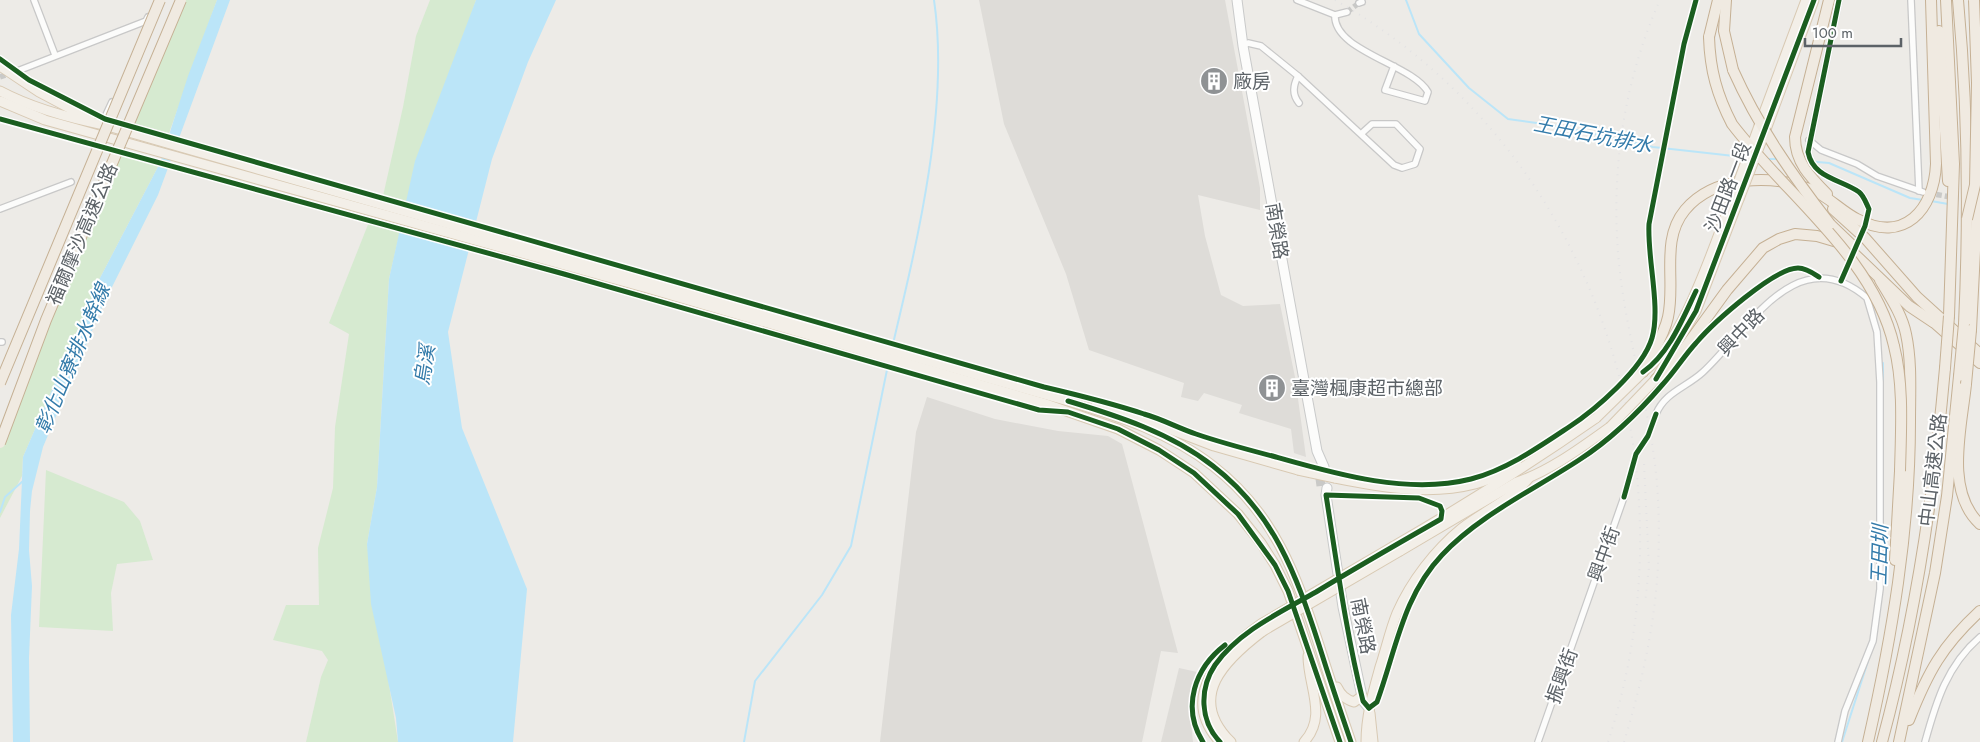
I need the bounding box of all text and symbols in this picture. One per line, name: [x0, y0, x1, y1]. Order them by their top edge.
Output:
scale bar: [1805, 15, 1901, 47]
text: 100 m: [1812, 22, 1853, 44]
building icon: 廠房: [1199, 66, 1229, 96]
place label: 廠房: [1233, 68, 1271, 95]
water label: 王田石坑排水: [1531, 109, 1656, 161]
street label: 沙田路一段: [1698, 138, 1758, 236]
street label: 福爾摩沙高速公路: [40, 159, 124, 309]
street label: 南榮路: [1259, 201, 1295, 261]
water label: 彰化山寮排水幹線: [28, 278, 118, 438]
street label: 興中路: [1711, 302, 1771, 362]
water label: 烏溪: [408, 340, 443, 387]
building icon: 臺灣楓康超市總部: [1257, 373, 1287, 403]
place label: 臺灣楓康超市總部: [1291, 375, 1443, 402]
street label: 中山高速公路: [1913, 412, 1953, 528]
water label: 王田圳: [1864, 522, 1896, 585]
street label: 興中街: [1582, 523, 1626, 585]
street label: 南榮路: [1344, 595, 1382, 657]
street label: 振興街: [1540, 645, 1584, 707]

